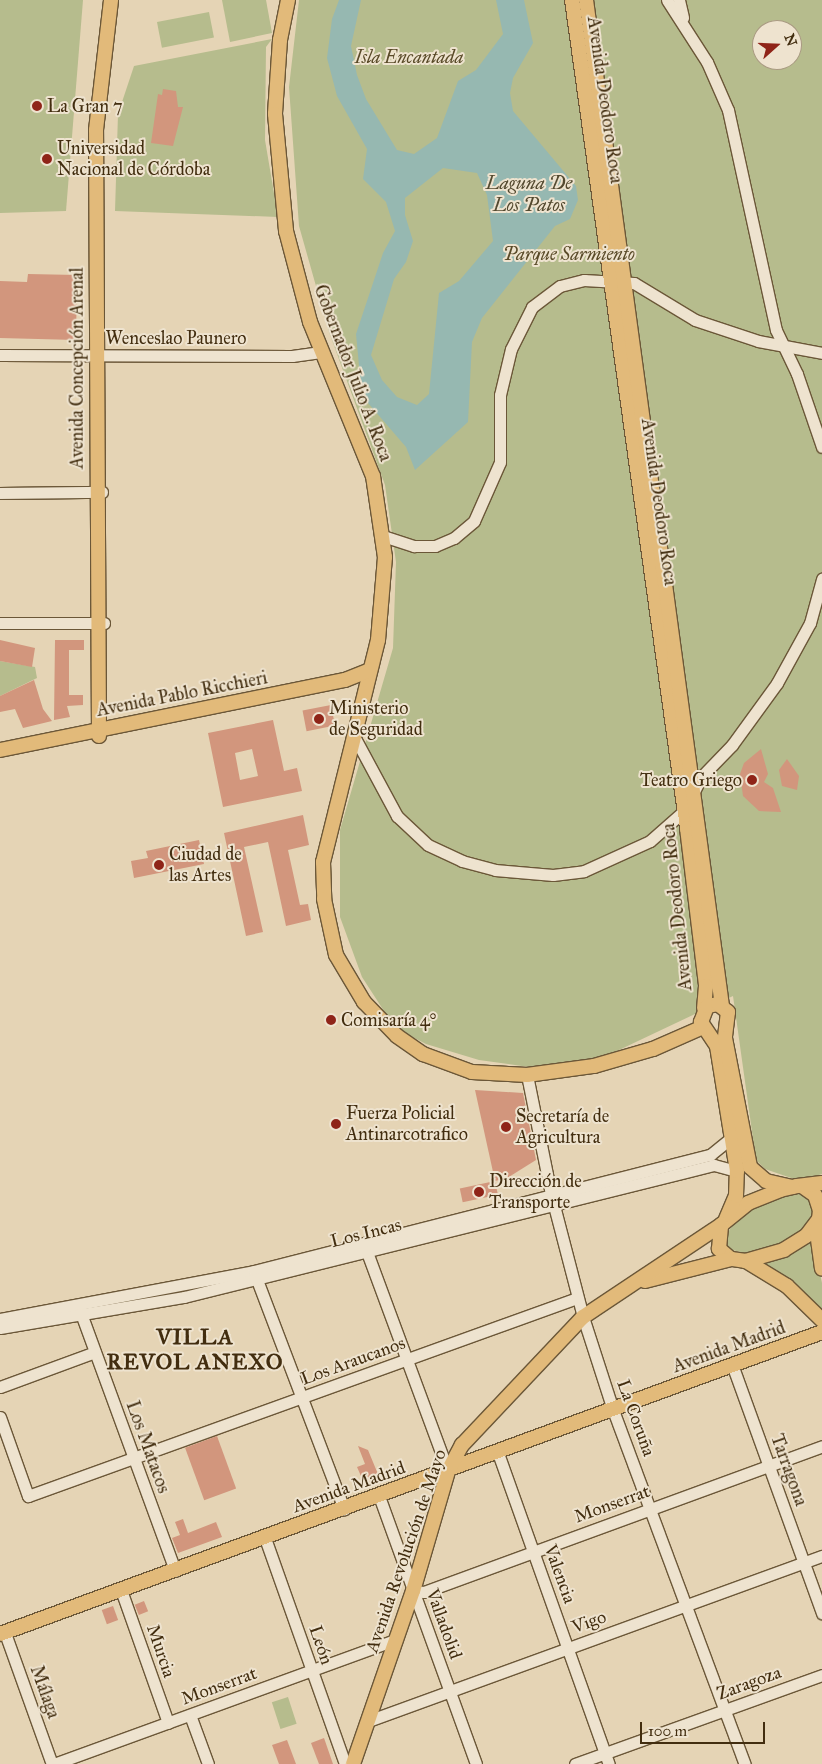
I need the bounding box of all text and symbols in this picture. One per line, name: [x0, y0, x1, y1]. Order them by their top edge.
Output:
street label: Avenida Deodoro Roca: [583, 15, 627, 185]
north arrow: [752, 20, 802, 70]
text: N: [781, 32, 801, 49]
park label: Isla Encantada: [355, 46, 463, 68]
place label: La Gran 7: [47, 95, 123, 117]
marker: La Gran 7: [31, 100, 43, 112]
place label: Universidad Nacional de Córdoba: [57, 138, 210, 180]
marker: Universidad Nacional de Córdoba: [41, 153, 53, 165]
water label: Laguna De Los Patos: [486, 172, 572, 216]
park label: Parque Sarmiento: [503, 243, 635, 265]
street label: Avenida Concepción Arenal: [66, 267, 88, 469]
street label: Gobernador Julio A. Roca: [309, 282, 397, 464]
street label: Wenceslao Paunero: [105, 327, 247, 349]
street label: Avenida Deodoro Roca: [637, 417, 681, 587]
street label: Avenida Pablo Ricchieri: [95, 667, 269, 721]
place label: Ministerio de Seguridad: [329, 698, 423, 741]
marker: Ministerio de Seguridad: [313, 713, 325, 725]
place label: Teatro Griego: [640, 769, 742, 791]
marker: Teatro Griego: [746, 774, 758, 786]
street label: Avenida Deodoro Roca: [657, 822, 697, 992]
place label: Ciudad de las Artes: [169, 844, 242, 886]
marker: Ciudad de las Artes: [153, 859, 165, 871]
place label: Comisaría 4°: [341, 1009, 436, 1031]
marker: Comisaría 4°: [325, 1014, 337, 1026]
place label: Fuerza Policial Antinarcotrafico: [346, 1103, 468, 1146]
place label: Secretaría de Agricultura: [516, 1106, 609, 1148]
marker: Fuerza Policial Antinarcotrafico: [330, 1118, 342, 1130]
marker: Secretaría de Agricultura: [500, 1121, 512, 1133]
place label: Dirección de Transporte: [489, 1171, 582, 1214]
marker: Dirección de Transporte: [473, 1186, 485, 1198]
street label: Los Incas: [328, 1214, 404, 1252]
street label: Avenida Madrid: [670, 1317, 788, 1377]
district label: VILLA REVOL ANEXO: [105, 1323, 285, 1374]
street label: Los Araucanos: [298, 1332, 408, 1390]
street label: La Coruña: [612, 1377, 660, 1459]
street label: Los Matacos: [121, 1398, 175, 1496]
street label: Tarragona: [766, 1431, 812, 1509]
street label: Avenida Revolución de Mayo: [361, 1447, 451, 1655]
street label: Avenida Madrid: [290, 1457, 408, 1517]
street label: Monserrat: [571, 1480, 653, 1528]
street label: Valencia: [539, 1542, 581, 1606]
street label: Valladolid: [421, 1586, 467, 1662]
street label: Vigo: [569, 1606, 609, 1638]
street label: Murcia: [142, 1622, 180, 1680]
street label: León: [304, 1623, 338, 1667]
street label: Zaragoza: [714, 1661, 784, 1705]
street label: Monserrat: [178, 1662, 260, 1710]
street label: Málaga: [26, 1663, 64, 1721]
scale bar: [642, 1712, 767, 1744]
text: 100 m: [648, 1722, 687, 1740]

